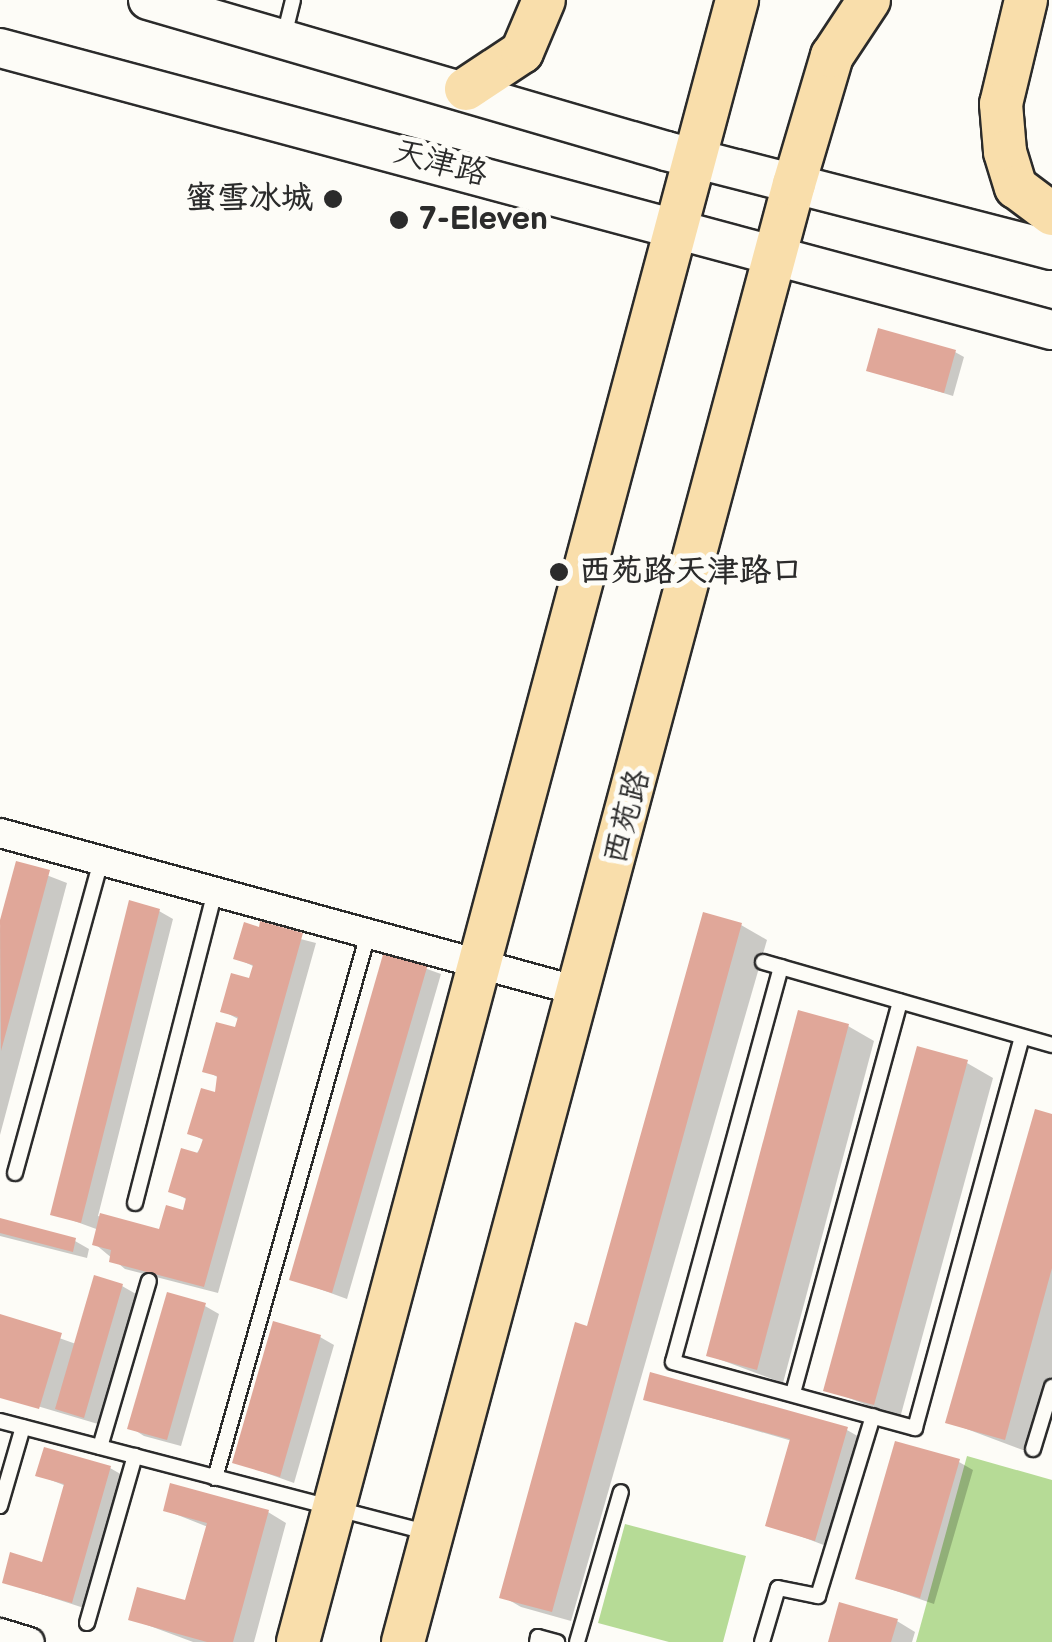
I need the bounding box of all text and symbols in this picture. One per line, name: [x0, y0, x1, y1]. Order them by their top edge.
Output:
street label: 天津路: [389, 133, 491, 195]
place label: 蜜雪冰城: [185, 180, 313, 218]
marker: 蜜雪冰城: [322, 188, 344, 210]
place label: 7-Eleven: [419, 201, 548, 239]
marker: 7-Eleven: [388, 209, 410, 231]
place label: 西苑路天津路口: [579, 553, 803, 591]
marker: 西苑路天津路口: [548, 561, 570, 583]
street label: 西苑路: [597, 766, 659, 868]

